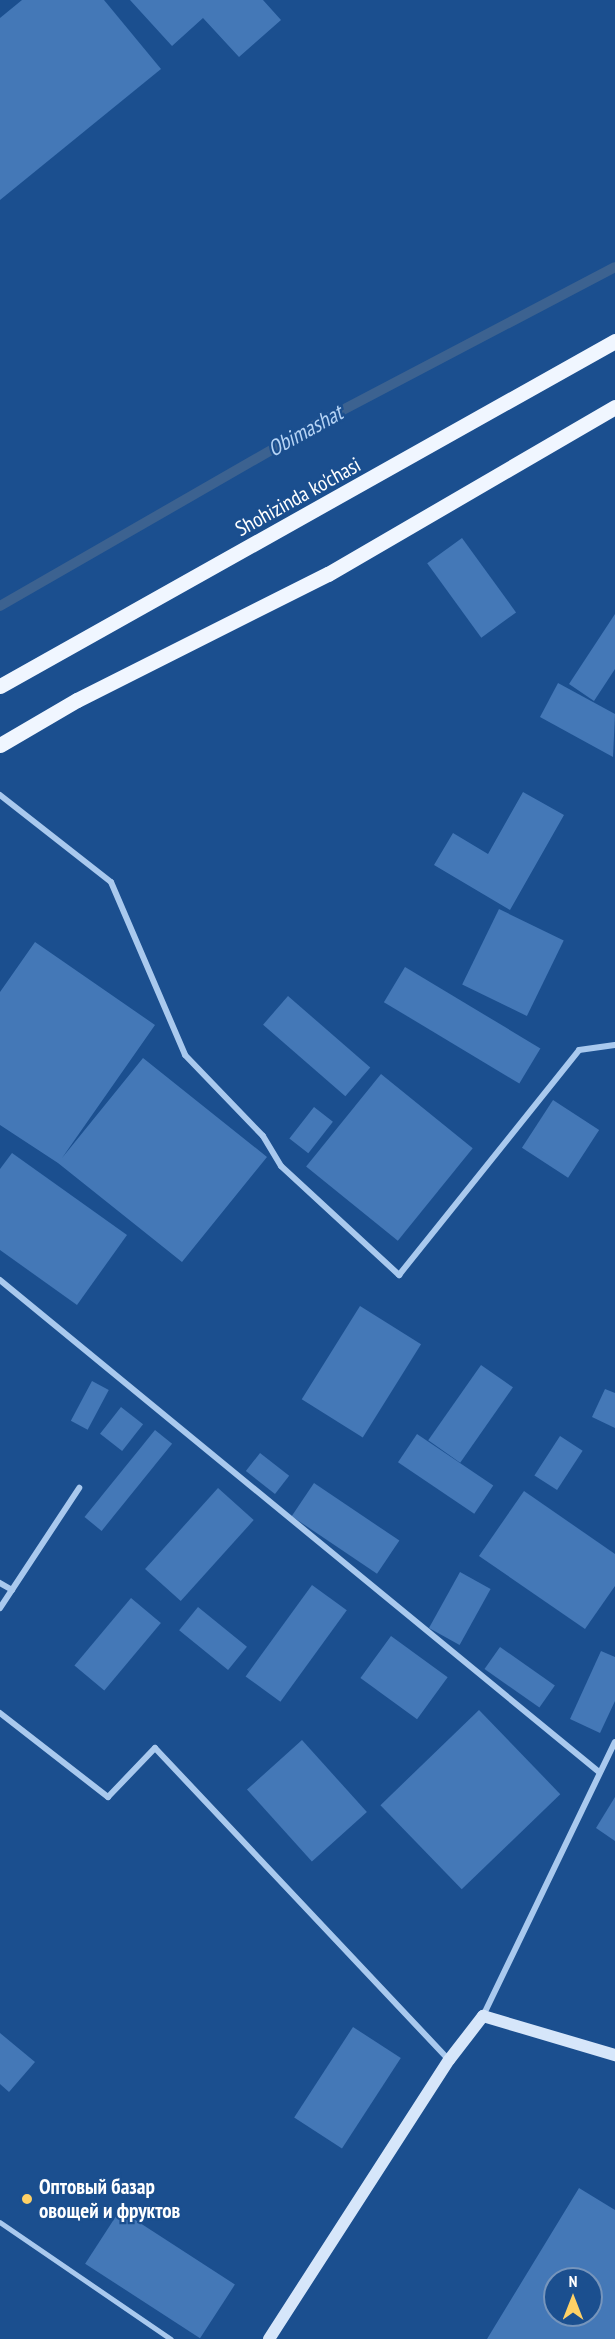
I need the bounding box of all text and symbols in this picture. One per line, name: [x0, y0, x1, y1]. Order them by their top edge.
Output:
water label: Obimashat: [263, 400, 347, 462]
street label: Shohizinda ko'chasi: [231, 452, 365, 542]
place label: Оптовый базар овощей и фруктов: [39, 2174, 180, 2224]
marker: Оптовый базар овощей и фруктов: [20, 2192, 34, 2206]
north arrow: [543, 2267, 603, 2327]
text: N: [569, 2271, 577, 2291]

